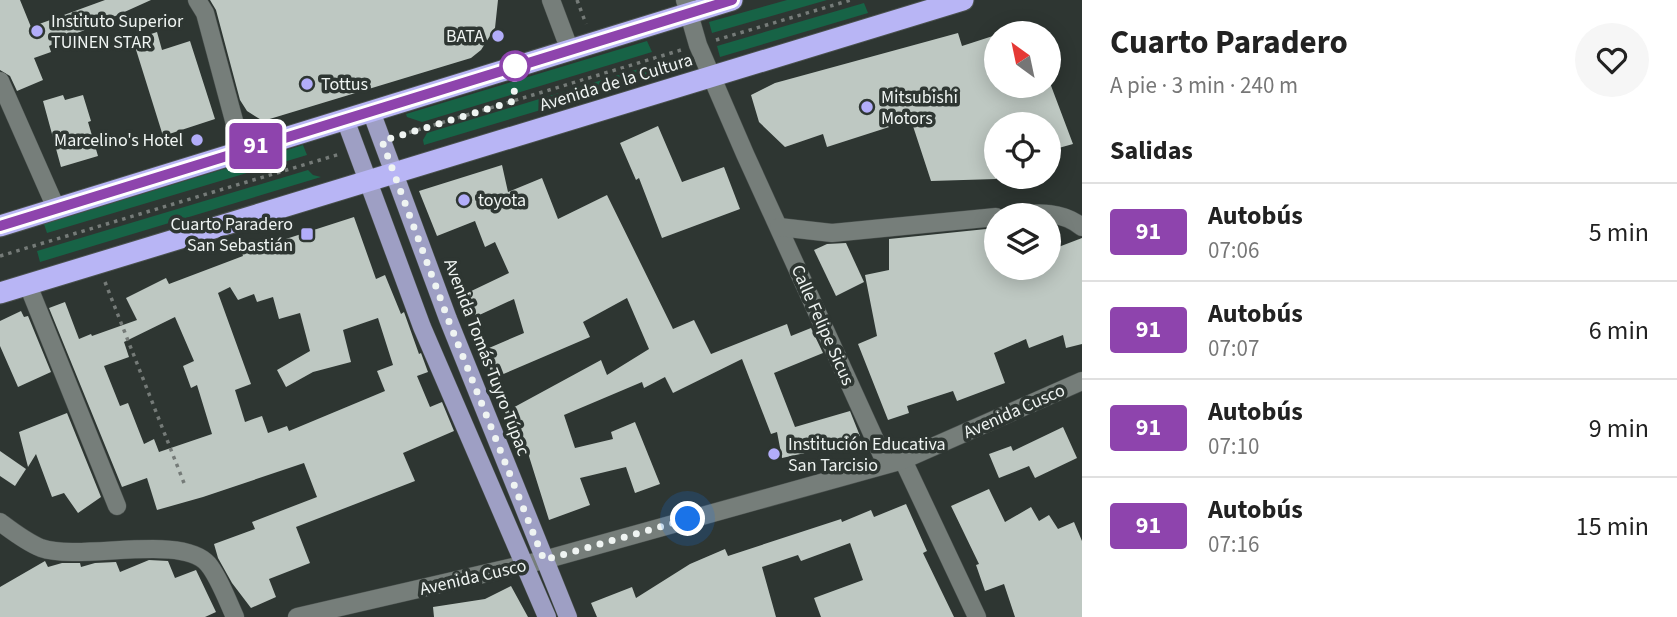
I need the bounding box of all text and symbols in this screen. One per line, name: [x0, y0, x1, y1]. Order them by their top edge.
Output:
place label: Instituto Superior TUINEN STAR: [51, 9, 184, 55]
text: Cuarto Paradero: [1110, 19, 1348, 66]
north arrow: [984, 21, 1060, 98]
map controls: [984, 21, 1061, 280]
marker: Instituto Superior TUINEN STAR: [29, 23, 45, 39]
button: heart: [1575, 23, 1649, 97]
place label: BATA: [446, 24, 484, 49]
marker: BATA: [490, 28, 506, 44]
street label: Avenida de la Cultura: [537, 47, 696, 118]
unlabelled marker: [500, 51, 530, 81]
text: A pie · 3 min · 240 m: [1110, 69, 1298, 102]
place label: Tottus: [321, 72, 368, 97]
marker: Tottus: [299, 76, 315, 92]
place label: Mitsubishi Motors: [881, 85, 958, 131]
marker: Mitsubishi Motors: [859, 99, 875, 115]
button: locate: [984, 112, 1061, 189]
line badge: 91: [224, 123, 288, 169]
place label: Marcelino's Hotel: [54, 128, 183, 153]
text: 91: [243, 128, 269, 163]
marker: Marcelino's Hotel: [189, 132, 205, 148]
text: Salidas: [1110, 132, 1193, 169]
place label: toyota: [478, 188, 526, 213]
marker: toyota: [456, 192, 472, 208]
text: Autobús: [1208, 197, 1303, 234]
button: layers: [984, 203, 1061, 280]
place label: Cuarto Paradero San Sebastián: [170, 212, 293, 258]
text: 91: [1136, 214, 1161, 249]
text: 5 min: [1589, 214, 1649, 251]
marker: Cuarto Paradero San Sebastián: [299, 226, 315, 242]
text: 07:06: [1208, 234, 1259, 267]
street label: Avenida Tomás Tuyro Túpac: [437, 255, 536, 459]
street label: Calle Felipe Sicus: [785, 261, 860, 390]
text: Autobús: [1208, 295, 1303, 332]
text: 91: [1136, 312, 1161, 347]
text: 6 min: [1589, 312, 1649, 349]
text: 07:07: [1208, 332, 1259, 365]
street label: Avenida Cusco: [959, 378, 1069, 445]
text: Autobús: [1208, 393, 1303, 430]
text: 91: [1136, 410, 1161, 445]
text: 9 min: [1589, 410, 1649, 447]
text: 07:10: [1208, 430, 1259, 463]
place label: Institución Educativa San Tarcisio: [788, 432, 946, 478]
marker: Institución Educativa San Tarcisio: [766, 446, 782, 462]
text: Autobús: [1208, 491, 1303, 528]
your location: [670, 501, 705, 536]
text: 91: [1136, 508, 1161, 543]
text: 15 min: [1576, 508, 1649, 545]
text: 07:16: [1208, 528, 1259, 561]
street label: Avenida Cusco: [417, 553, 529, 602]

